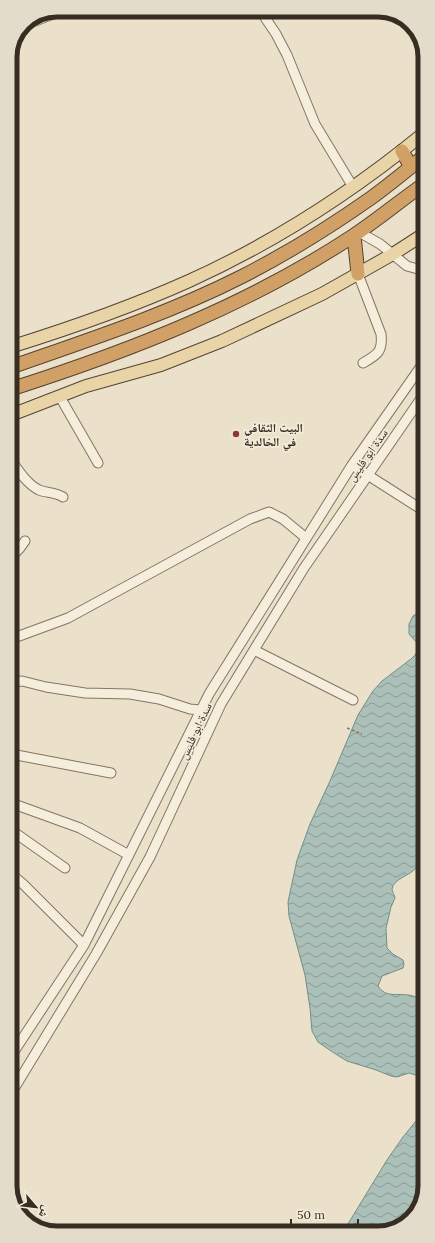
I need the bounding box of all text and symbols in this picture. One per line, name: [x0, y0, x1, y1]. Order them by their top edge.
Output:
place label: البيت الثقافي في الخالدية: [244, 420, 303, 451]
street label: سدة ابو فليس: [343, 426, 391, 485]
marker: البيت الثقافي في الخالدية: [231, 429, 241, 439]
street label: سدة ابو فليس: [175, 700, 215, 762]
north arrow: [16, 1187, 56, 1227]
scale bar: [291, 1201, 358, 1227]
text: ش: [35, 1203, 54, 1220]
text: 50 m: [297, 1207, 325, 1222]

